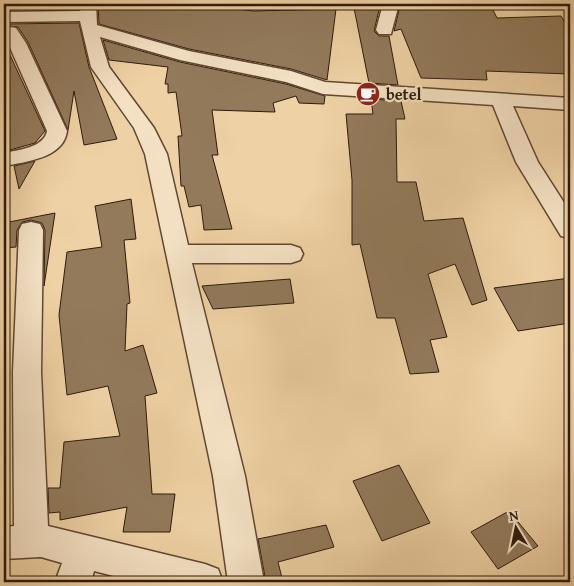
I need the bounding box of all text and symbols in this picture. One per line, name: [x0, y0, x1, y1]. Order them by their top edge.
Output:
cafe icon: betel: [355, 81, 381, 107]
place label: betel: [386, 82, 422, 106]
north arrow: [492, 504, 542, 554]
text: N: [507, 504, 521, 526]

